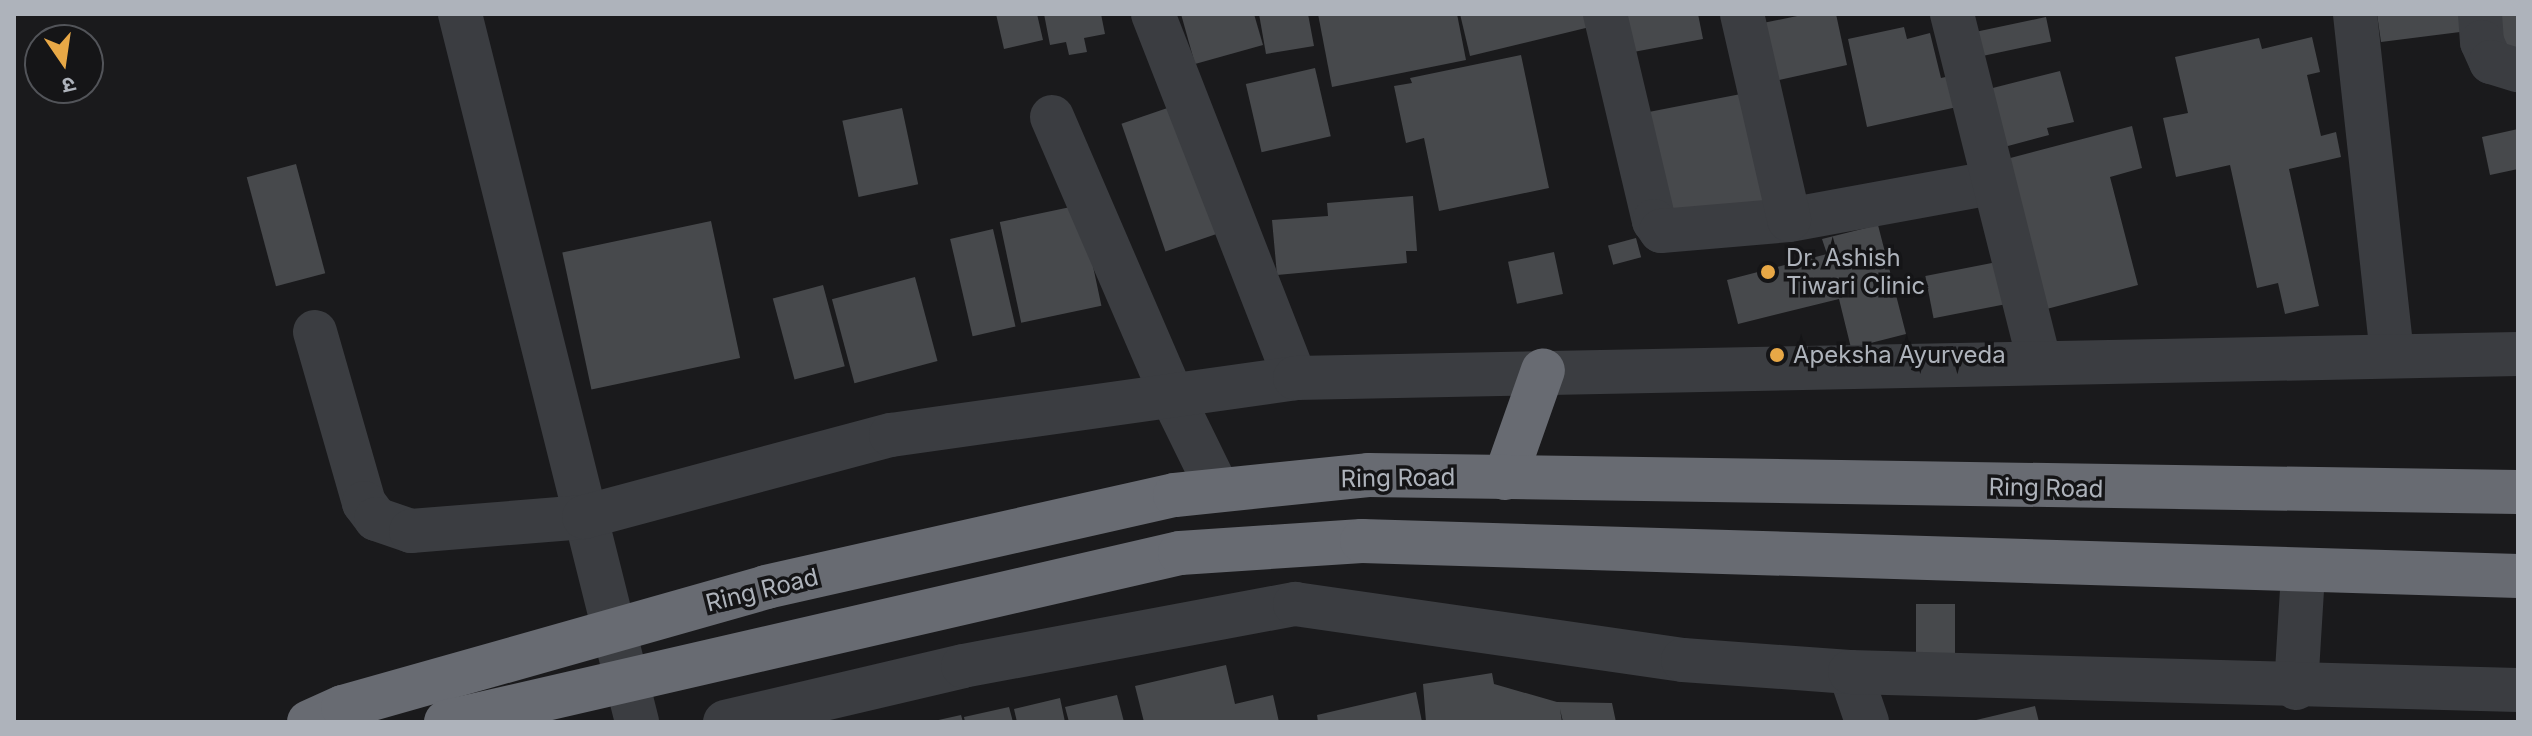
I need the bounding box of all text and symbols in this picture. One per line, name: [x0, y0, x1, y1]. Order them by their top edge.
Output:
north arrow: [24, 24, 104, 104]
text: उ: [60, 71, 78, 100]
place label: Dr. Ashish Tiwari Clinic: [1786, 244, 1925, 300]
marker: Dr. Ashish Tiwari Clinic: [1757, 261, 1779, 283]
place label: Apeksha Ayurveda: [1793, 341, 2006, 369]
marker: Apeksha Ayurveda: [1768, 346, 1786, 364]
street label: Ring Road: [1340, 463, 1456, 493]
street label: Ring Road: [1988, 473, 2104, 503]
street label: Ring Road: [703, 562, 821, 618]

